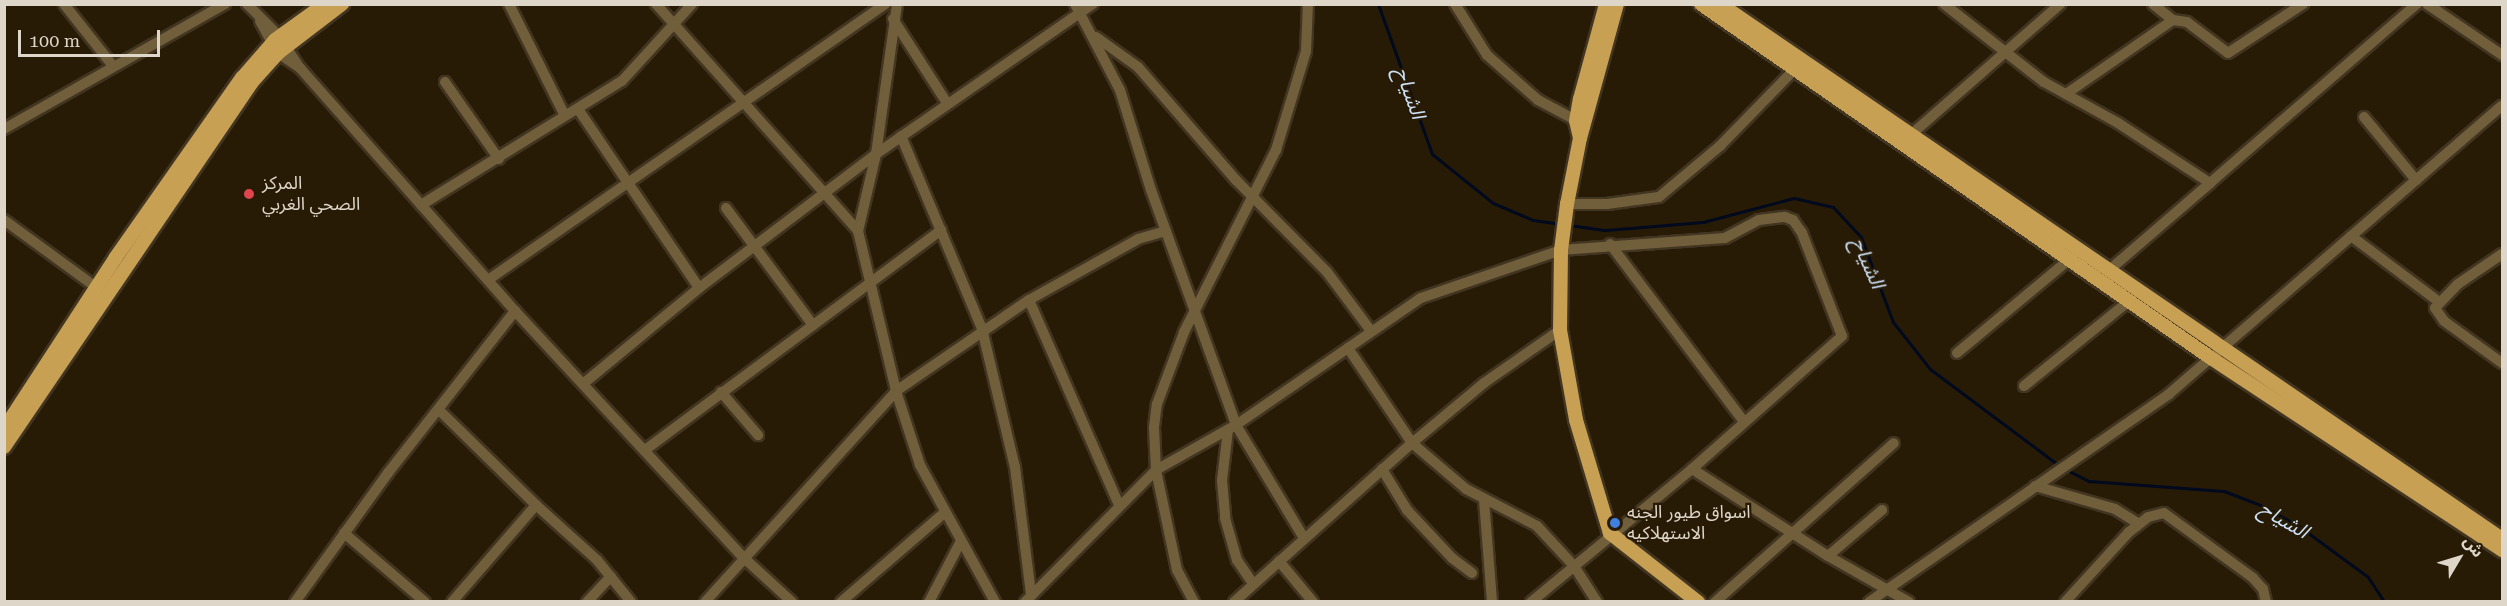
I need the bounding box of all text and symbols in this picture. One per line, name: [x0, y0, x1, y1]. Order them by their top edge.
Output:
scale bar: [21, 18, 164, 56]
text: 100 m: [29, 30, 80, 51]
water label: الشياح: [1390, 64, 1430, 122]
place label: المركز الصحي الغربي: [262, 173, 360, 216]
marker: المركز الصحي الغربي: [240, 185, 258, 203]
water label: الشياح: [1846, 234, 1890, 292]
water label: الشياح: [2255, 496, 2313, 544]
place label: اسواق طيور الجنه الاستهلاكيه: [1627, 502, 1751, 544]
marker: اسواق طيور الجنه الاستهلاكيه: [1608, 516, 1622, 530]
north arrow: [2429, 528, 2489, 588]
text: ش: [2459, 532, 2488, 561]

